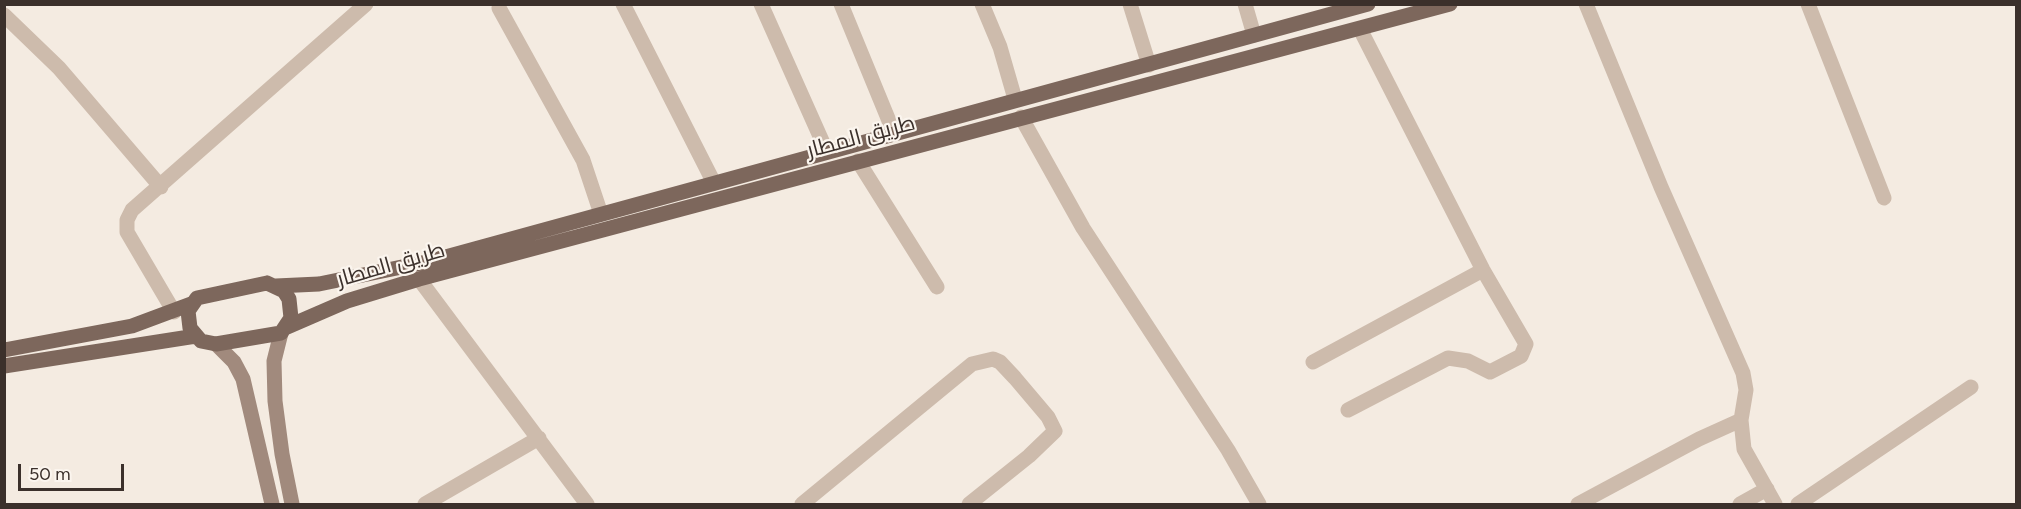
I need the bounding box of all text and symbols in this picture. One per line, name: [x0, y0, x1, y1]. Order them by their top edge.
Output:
street label: طريق المطار: [804, 110, 918, 164]
street label: طريق المطار: [334, 237, 448, 293]
scale bar: [21, 452, 128, 490]
text: 50 m: [29, 463, 71, 485]

